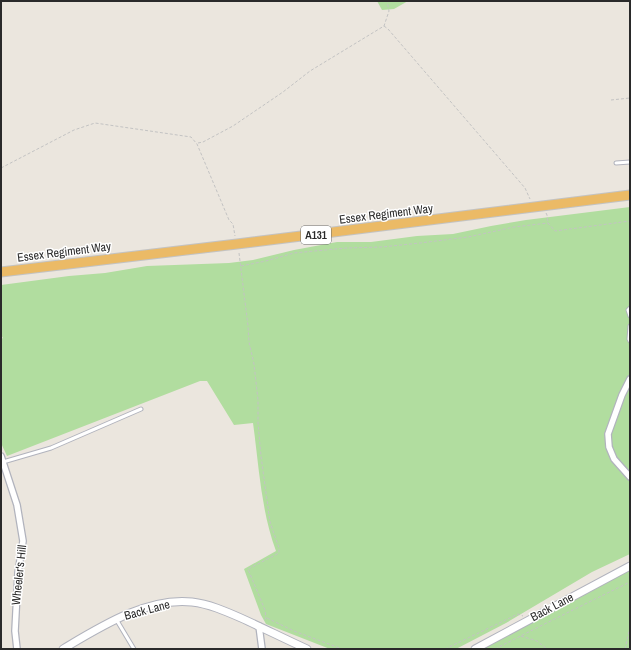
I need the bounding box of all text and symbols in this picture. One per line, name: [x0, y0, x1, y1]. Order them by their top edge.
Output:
street label: Essex Regiment Way: [338, 200, 434, 228]
road number: A131: [301, 226, 331, 244]
street label: Essex Regiment Way: [16, 238, 112, 266]
street label: Wheeler's Hill: [8, 544, 30, 606]
street label: Back Lane: [528, 589, 576, 625]
street label: Back Lane: [122, 596, 172, 624]

